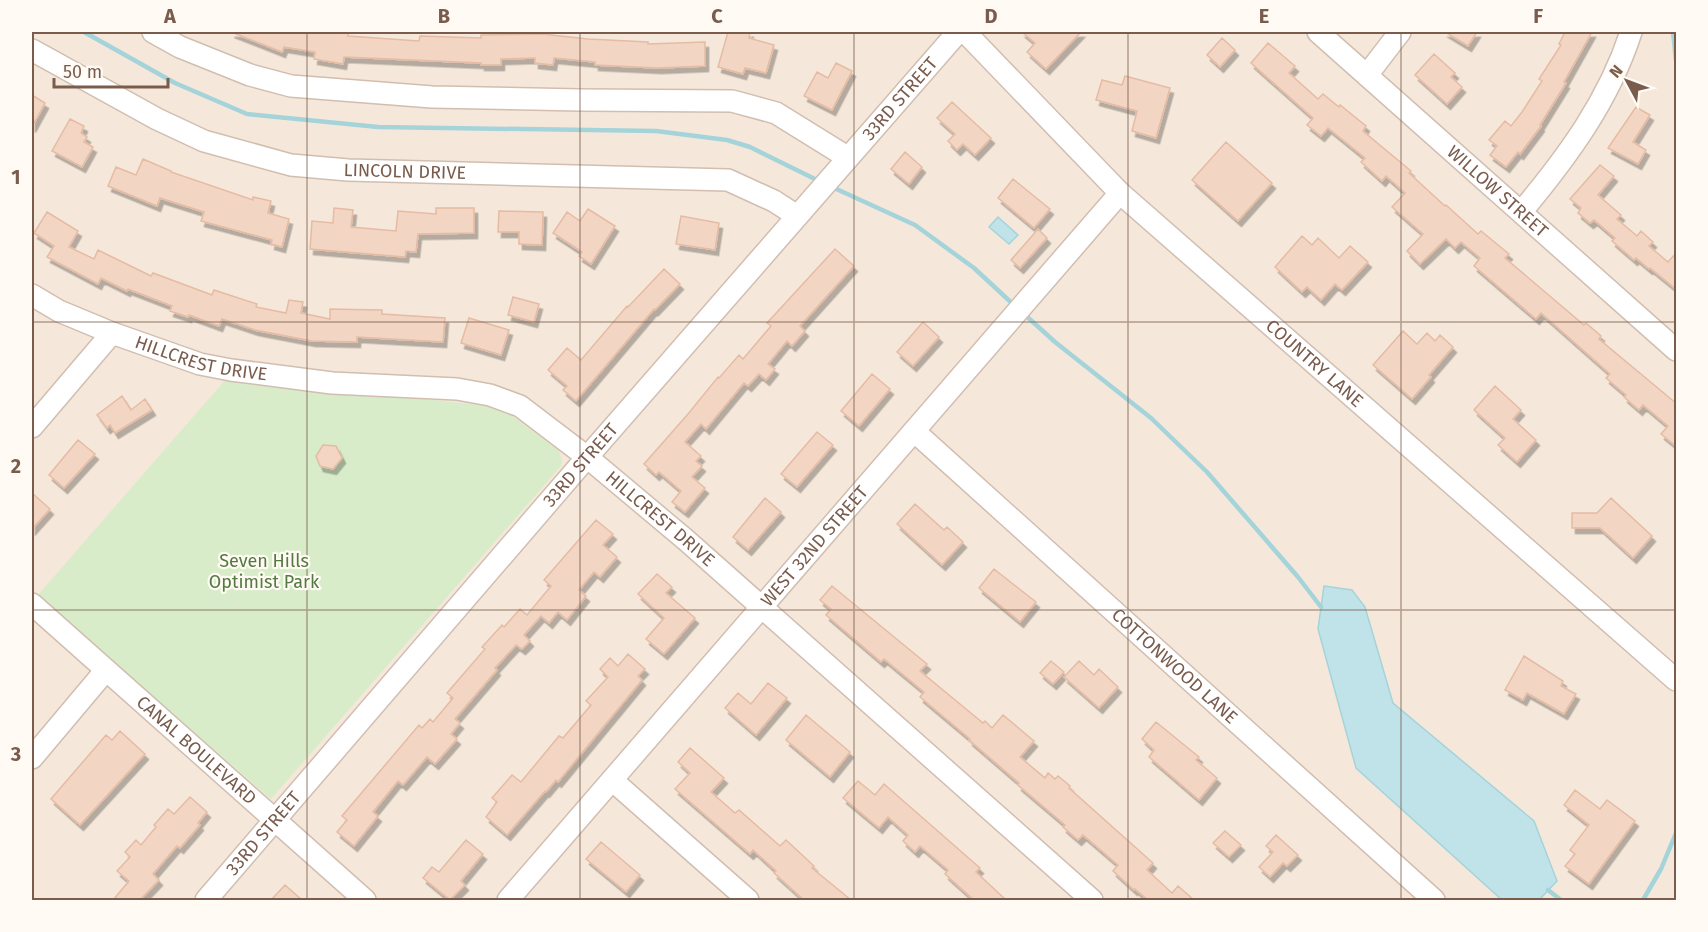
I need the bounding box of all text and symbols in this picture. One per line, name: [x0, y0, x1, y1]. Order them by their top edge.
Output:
text: A: [163, 4, 177, 28]
text: B: [438, 4, 450, 28]
text: C: [711, 4, 723, 28]
text: D: [984, 4, 998, 28]
text: E: [1259, 4, 1269, 28]
text: F: [1533, 4, 1543, 28]
scale bar: [54, 51, 168, 89]
north arrow: [1597, 51, 1657, 111]
street label: 33RD STREET: [858, 52, 943, 145]
text: 50 m: [63, 61, 102, 83]
text: N: [1605, 61, 1627, 82]
street label: WILLOW STREET: [1442, 141, 1553, 242]
street label: LINCOLN DRIVE: [343, 159, 466, 184]
text: 1: [11, 165, 21, 189]
street label: COUNTRY LANE: [1261, 315, 1368, 412]
street label: HILLCREST DRIVE: [132, 331, 269, 386]
street label: 33RD STREET: [538, 418, 623, 511]
text: 2: [11, 454, 21, 478]
street label: HILLCREST DRIVE: [601, 466, 719, 571]
street label: WEST 32ND STREET: [756, 481, 873, 611]
park label: Seven Hills Optimist Park: [209, 550, 320, 593]
street label: COTTONWOOD LANE: [1107, 604, 1242, 728]
street label: CANAL BOULEVARD: [132, 691, 261, 809]
text: 3: [10, 742, 21, 766]
street label: 33RD STREET: [221, 786, 306, 880]

